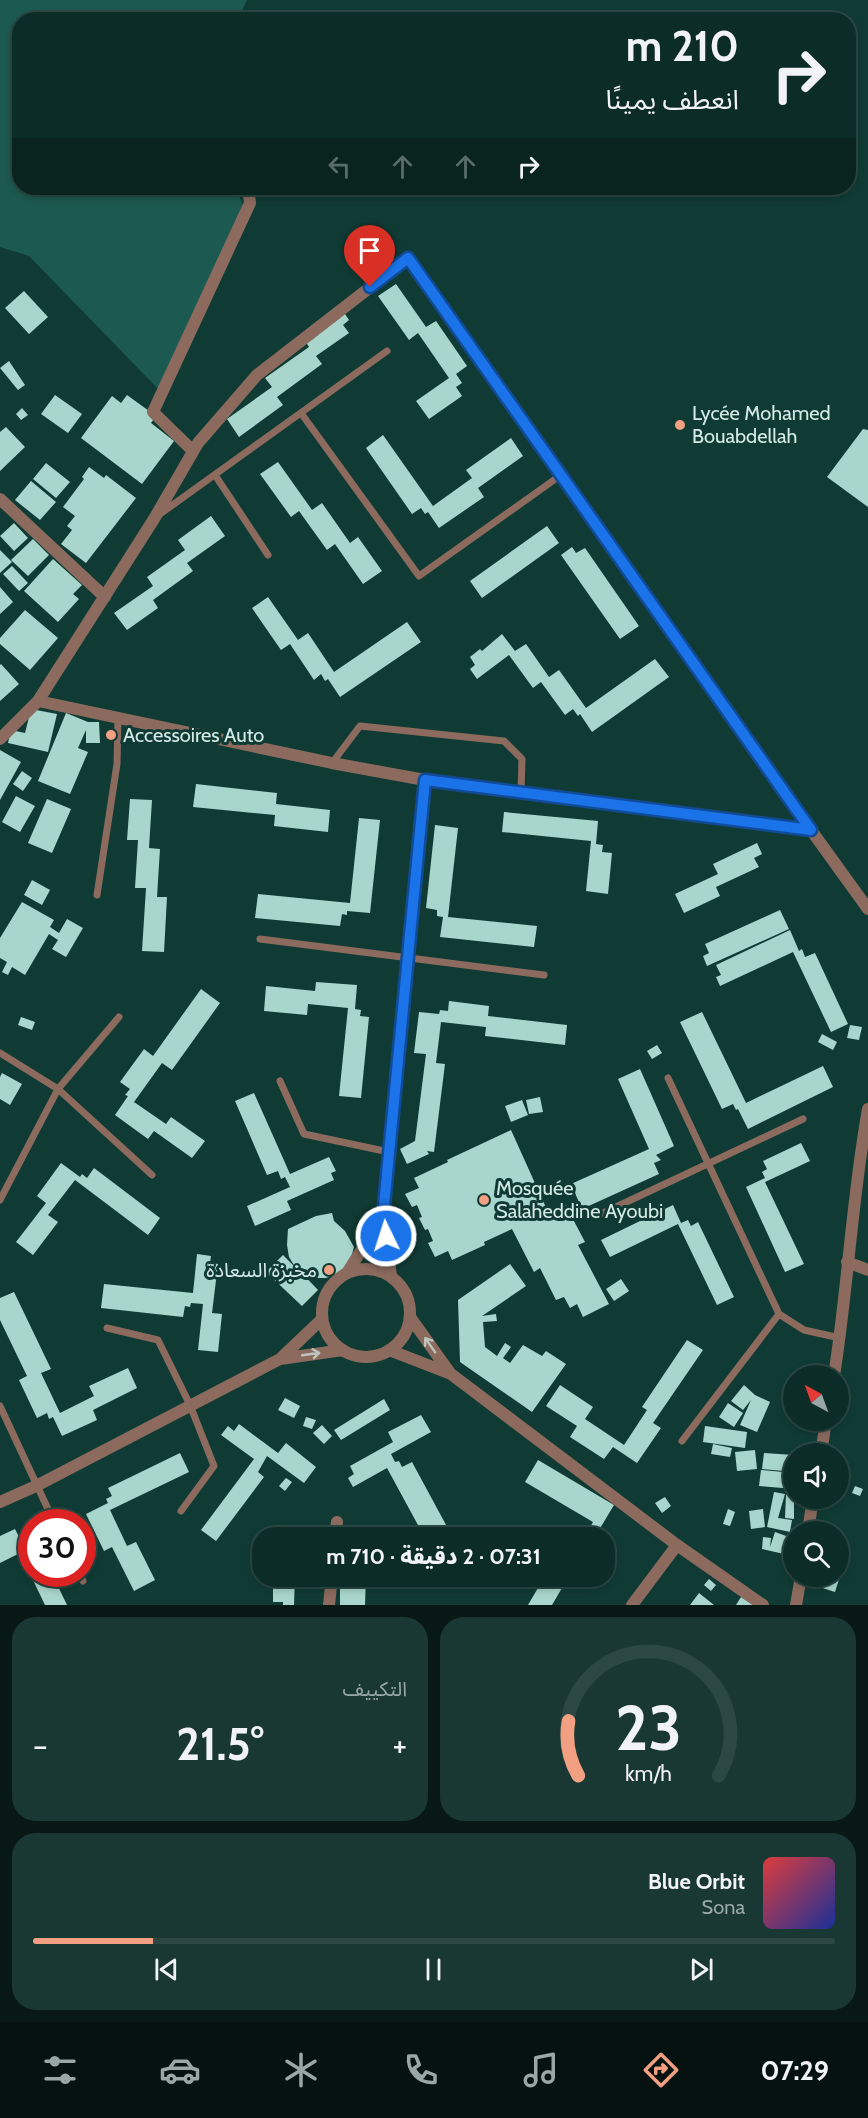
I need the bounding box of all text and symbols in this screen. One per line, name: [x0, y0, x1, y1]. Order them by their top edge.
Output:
text: 210 m: [626, 20, 739, 72]
icon: right: [760, 36, 838, 114]
text: انعطف يمينًا: [605, 83, 739, 116]
icon: left: [323, 150, 356, 183]
icon: ahead: [386, 150, 419, 183]
icon: ahead: [449, 150, 482, 183]
icon: right: [512, 150, 545, 183]
pin: [344, 225, 395, 287]
icon: arrive: [353, 234, 386, 267]
place label: Lycée Mohamed Bouabdellah: [692, 401, 831, 448]
marker: Lycée Mohamed Bouabdellah: [673, 418, 687, 432]
place label: Accessoires Auto: [123, 723, 264, 747]
marker: Accessoires Auto: [104, 728, 118, 742]
place label: Mosquée Salaheddine Ayoubi: [496, 1176, 663, 1223]
marker: Mosquée Salaheddine Ayoubi: [477, 1193, 491, 1207]
position arrow: [354, 1204, 418, 1268]
place label: مخبزة السعادة: [206, 1258, 317, 1282]
marker: مخبزة السعادة: [322, 1263, 336, 1277]
one-way arrow: [424, 1338, 436, 1354]
one-way arrow: [301, 1349, 321, 1360]
north arrow: [783, 1365, 849, 1431]
map controls: [783, 1365, 849, 1587]
button: sound: [783, 1443, 849, 1509]
speed limit sign: 30: [18, 1509, 96, 1587]
button: search: [783, 1521, 849, 1587]
text: 07:31 · 2 دقيقة · 710 m: [326, 1543, 541, 1570]
text: التكييف: [343, 1677, 407, 1701]
text: 23: [615, 1690, 681, 1766]
text: 21.5°: [176, 1717, 264, 1771]
text: −: [33, 1725, 48, 1765]
text: +: [392, 1725, 407, 1765]
text: km/h: [625, 1760, 671, 1786]
text: Blue Orbit: [648, 1868, 745, 1895]
text: Sona: [702, 1895, 745, 1919]
icon: previous: [150, 1953, 183, 1986]
icon: pause: [417, 1953, 450, 1986]
icon: next: [685, 1953, 718, 1986]
icon: filters: [39, 2049, 81, 2091]
icon: car: [159, 2049, 201, 2091]
icon: climate: [280, 2049, 322, 2091]
icon: phone: [400, 2049, 442, 2091]
icon: music: [520, 2049, 562, 2091]
icon: directions: [640, 2049, 682, 2091]
text: 07:29: [761, 2054, 829, 2087]

